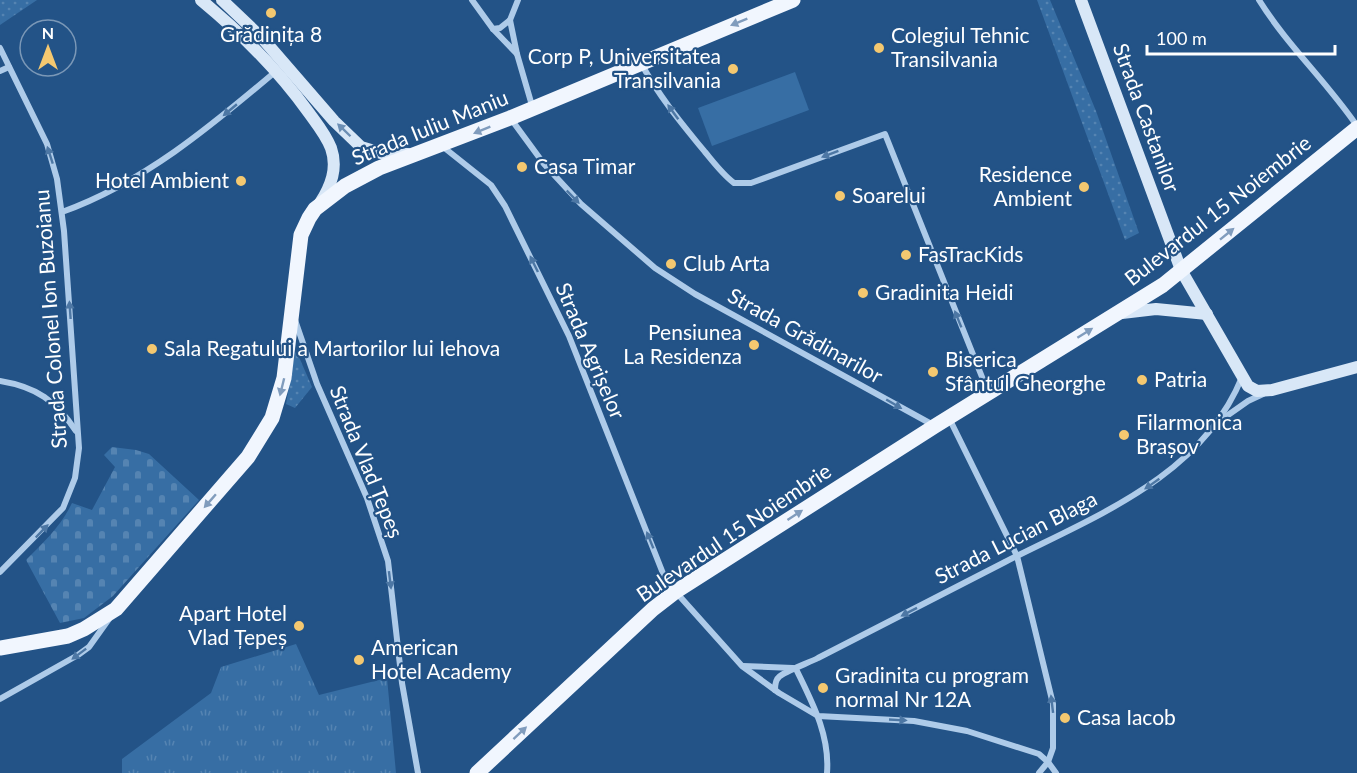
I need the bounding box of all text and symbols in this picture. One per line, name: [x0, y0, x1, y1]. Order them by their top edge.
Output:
marker: Grădinița 8: [264, 6, 278, 20]
north arrow: [18, 18, 78, 78]
one-way arrow: [730, 18, 748, 27]
scale bar: [1147, 18, 1334, 56]
place label: Grădinița 8: [220, 21, 322, 46]
place label: Colegiul Tehnic Transilvania: [891, 22, 1030, 71]
text: N: [42, 23, 54, 42]
text: 100 m: [1156, 27, 1207, 49]
street label: Strada Castanilor: [1109, 40, 1186, 196]
marker: Colegiul Tehnic Transilvania: [872, 41, 886, 55]
place label: Corp P, Universitatea Transilvania: [528, 43, 721, 92]
marker: Corp P, Universitatea Transilvania: [726, 62, 740, 76]
street label: Strada Iuliu Maniu: [348, 84, 511, 169]
one-way arrow: [223, 103, 238, 116]
one-way arrow: [667, 104, 679, 120]
one-way arrow: [336, 123, 351, 137]
one-way arrow: [472, 125, 490, 135]
street label: Bulevardul 15 Noiembrie: [1119, 129, 1315, 290]
one-way arrow: [45, 146, 54, 164]
one-way arrow: [821, 150, 839, 159]
place label: Casa Timar: [534, 153, 636, 178]
marker: Casa Timar: [515, 160, 529, 174]
place label: Residence Ambient: [979, 161, 1072, 210]
place label: Hotel Ambient: [95, 167, 229, 192]
marker: Hotel Ambient: [234, 174, 248, 188]
marker: Residence Ambient: [1077, 180, 1091, 194]
place label: Soarelui: [852, 182, 926, 207]
street label: Strada Colonel Ion Buzoianu: [28, 189, 71, 449]
one-way arrow: [566, 189, 580, 204]
marker: Soarelui: [833, 189, 847, 203]
one-way arrow: [1220, 229, 1235, 241]
place label: FasTracKids: [918, 241, 1023, 266]
marker: FasTracKids: [899, 248, 913, 262]
place label: Club Arta: [683, 250, 770, 275]
one-way arrow: [529, 255, 538, 272]
marker: Club Arta: [664, 257, 678, 271]
street label: Strada Agrișelor: [551, 278, 631, 423]
place label: Gradinita Heidi: [875, 279, 1014, 304]
street label: Strada Grădinarilor: [724, 282, 888, 388]
marker: Gradinita Heidi: [856, 286, 870, 300]
one-way arrow: [65, 301, 74, 320]
one-way arrow: [953, 309, 963, 327]
place label: Pensiunea La Residenza: [623, 319, 742, 368]
one-way arrow: [1077, 327, 1093, 338]
place label: Sala Regatului a Martorilor lui Iehova: [164, 335, 500, 360]
marker: Pensiunea La Residenza: [747, 338, 761, 352]
marker: Sala Regatului a Martorilor lui Iehova: [145, 342, 159, 356]
place label: Biserica Sfântul Gheorghe: [945, 346, 1106, 395]
marker: Biserica Sfântul Gheorghe: [926, 365, 940, 379]
place label: Patria: [1154, 366, 1207, 391]
marker: Patria: [1135, 373, 1149, 387]
one-way arrow: [276, 378, 286, 396]
street label: Strada Vlad Țepeș: [325, 382, 409, 541]
one-way arrow: [886, 399, 902, 410]
place label: Filarmonica Brașov: [1136, 409, 1242, 458]
marker: Filarmonica Brașov: [1117, 428, 1131, 442]
street label: Bulevardul 15 Noiembrie: [631, 457, 835, 606]
one-way arrow: [1145, 478, 1161, 490]
street label: Strada Lucian Blaga: [930, 485, 1101, 588]
one-way arrow: [204, 493, 217, 508]
one-way arrow: [787, 510, 803, 521]
one-way arrow: [34, 524, 48, 538]
one-way arrow: [644, 531, 654, 549]
one-way arrow: [385, 570, 395, 589]
place label: Apart Hotel Vlad Țepeș: [179, 600, 287, 649]
one-way arrow: [900, 606, 918, 616]
marker: Apart Hotel Vlad Țepeș: [292, 619, 306, 633]
place label: American Hotel Academy: [371, 634, 512, 683]
one-way arrow: [71, 648, 87, 660]
marker: American Hotel Academy: [352, 653, 366, 667]
place label: Gradinita cu program normal Nr 12A: [835, 662, 1029, 711]
marker: Gradinita cu program normal Nr 12A: [816, 681, 830, 695]
one-way arrow: [1047, 695, 1056, 714]
place label: Casa Iacob: [1077, 704, 1176, 729]
marker: Casa Iacob: [1058, 711, 1072, 725]
one-way arrow: [888, 715, 907, 725]
one-way arrow: [512, 726, 527, 740]

